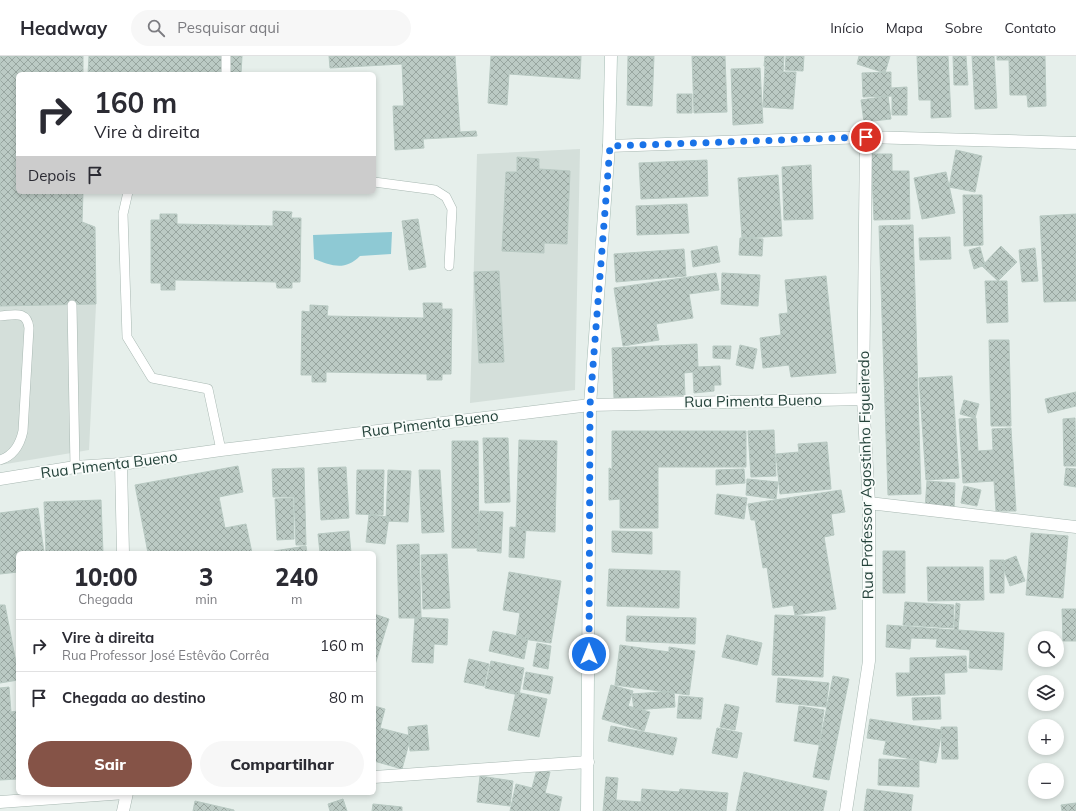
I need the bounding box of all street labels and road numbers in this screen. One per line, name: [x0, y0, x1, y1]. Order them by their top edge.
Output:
street label: Rua Professor Agostinho Figueiredo: [854, 351, 877, 599]
street label: Rua Pimenta Bueno: [684, 390, 822, 411]
street label: Rua Pimenta Bueno: [360, 406, 500, 441]
street label: Rua Pimenta Bueno: [39, 447, 179, 482]

